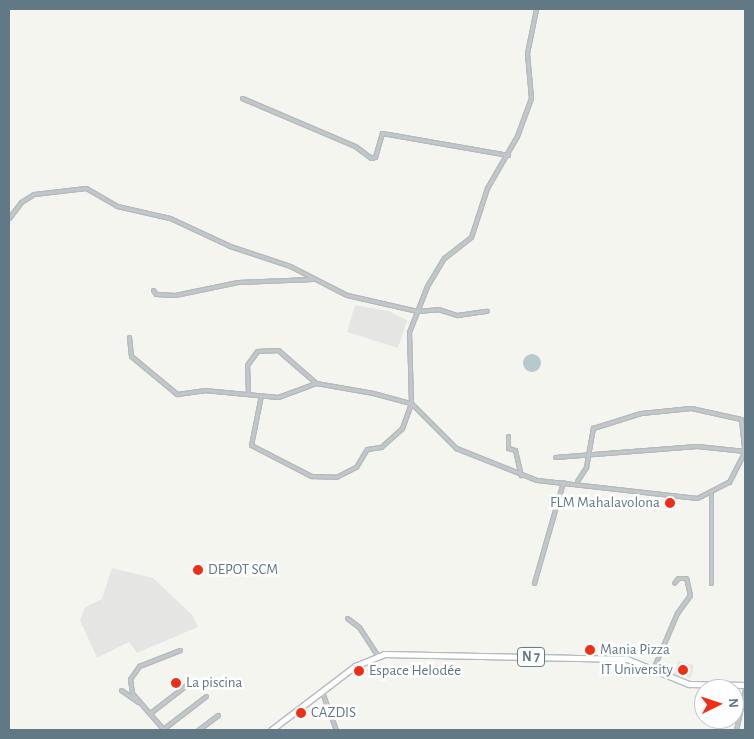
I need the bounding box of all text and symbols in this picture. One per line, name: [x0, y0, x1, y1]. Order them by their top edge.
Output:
place label: FLM Mahalavolona: [550, 494, 660, 512]
marker: FLM Mahalavolona: [664, 497, 676, 509]
place label: DEPOT SCM: [208, 561, 278, 579]
marker: DEPOT SCM: [192, 564, 204, 576]
place label: Mania Pizza: [600, 641, 670, 659]
marker: Mania Pizza: [584, 644, 596, 656]
road number: N 7: [516, 646, 546, 669]
place label: IT University: [601, 661, 673, 679]
place label: Espace Helodée: [369, 662, 461, 680]
marker: IT University: [677, 664, 689, 676]
marker: Espace Helodée: [353, 665, 365, 677]
place label: La piscina: [186, 674, 243, 692]
marker: La piscina: [170, 677, 182, 689]
north arrow: [694, 679, 744, 729]
text: N: [726, 698, 740, 708]
place label: CAZDIS: [311, 704, 356, 722]
marker: CAZDIS: [295, 707, 307, 719]

